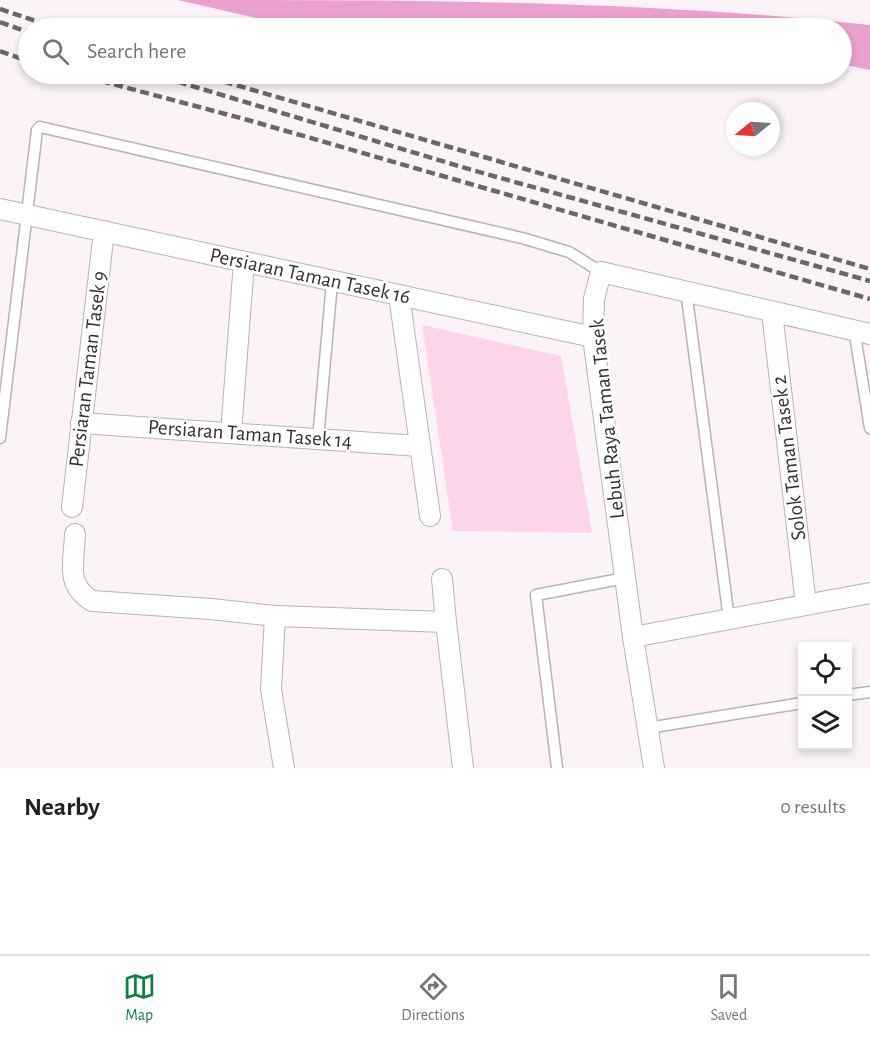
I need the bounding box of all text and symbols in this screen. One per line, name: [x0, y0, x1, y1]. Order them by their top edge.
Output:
search box: [18, 18, 852, 84]
icon: search: [39, 35, 72, 68]
text: Search here: [87, 40, 186, 62]
north arrow: [726, 102, 780, 156]
street label: Persiaran Taman Tasek 16: [208, 244, 412, 308]
street label: Persiaran Taman Tasek 9: [66, 270, 110, 468]
street label: Lebuh Raya Taman Tasek: [586, 317, 628, 520]
street label: Solok Taman Tasek 2: [768, 374, 810, 542]
street label: Persiaran Taman Tasek 14: [147, 416, 353, 452]
map controls: [798, 642, 852, 750]
button: locate: [798, 642, 852, 696]
button: layers: [798, 696, 852, 750]
text: Nearby: [24, 794, 100, 820]
text: 0 results: [780, 797, 846, 817]
tab: Map: [123, 970, 156, 1025]
tab: Directions: [401, 970, 465, 1025]
tab: Saved: [711, 970, 747, 1025]

